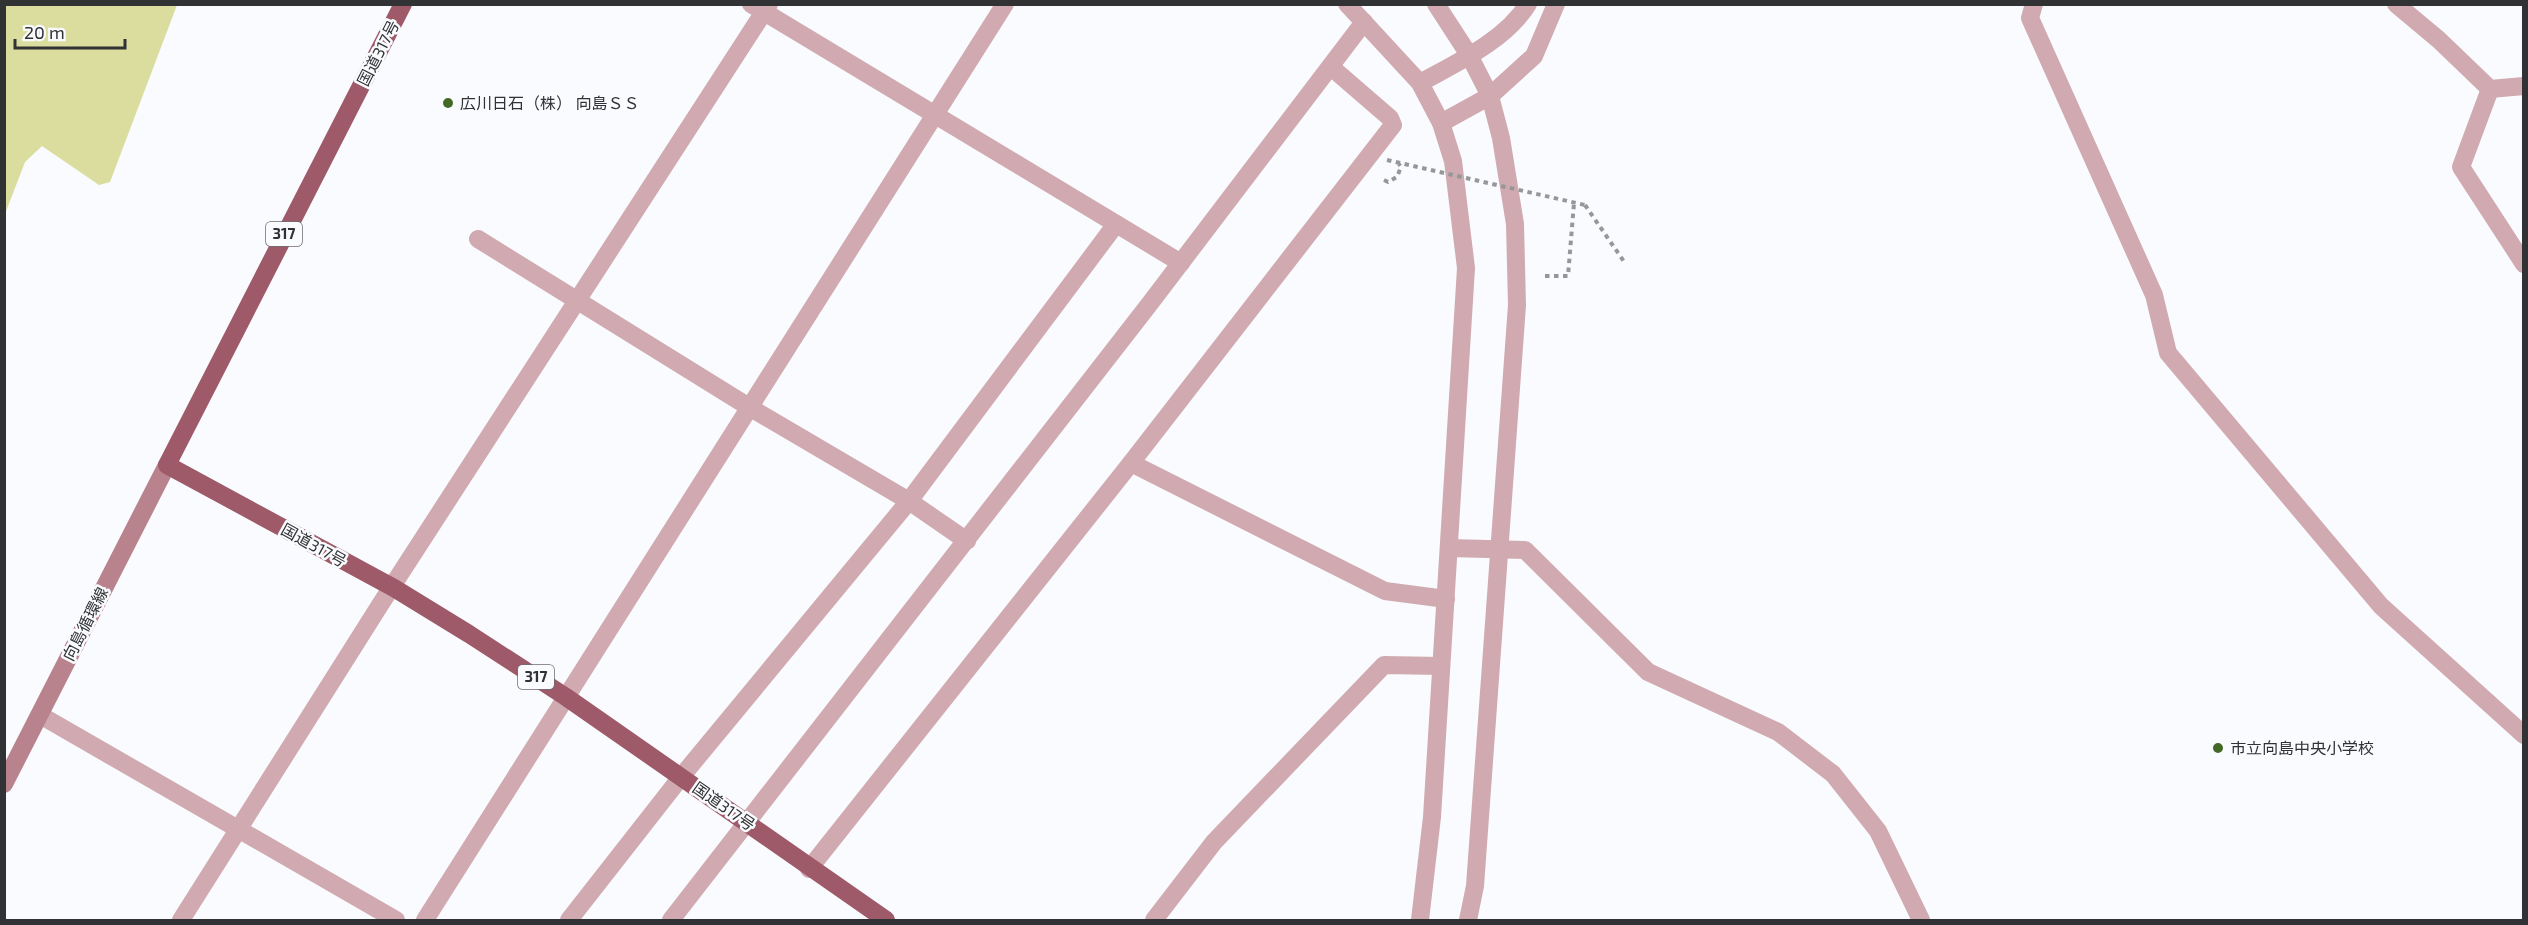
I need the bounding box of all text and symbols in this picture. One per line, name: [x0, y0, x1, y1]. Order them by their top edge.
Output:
scale bar: [15, 12, 124, 50]
street label: 国道317号: [353, 17, 402, 89]
text: 20 m: [24, 21, 65, 43]
place label: 広川日石（株） 向島ＳＳ: [460, 93, 640, 112]
marker: 広川日石（株） 向島ＳＳ: [441, 96, 455, 110]
road number: 317: [266, 222, 302, 246]
street label: 国道317号: [278, 519, 350, 570]
street label: 向島循環線: [58, 584, 111, 664]
road number: 317: [518, 665, 554, 689]
place label: 市立向島中央小学校: [2230, 738, 2374, 757]
marker: 市立向島中央小学校: [2211, 741, 2225, 755]
street label: 国道317号: [690, 777, 759, 834]

